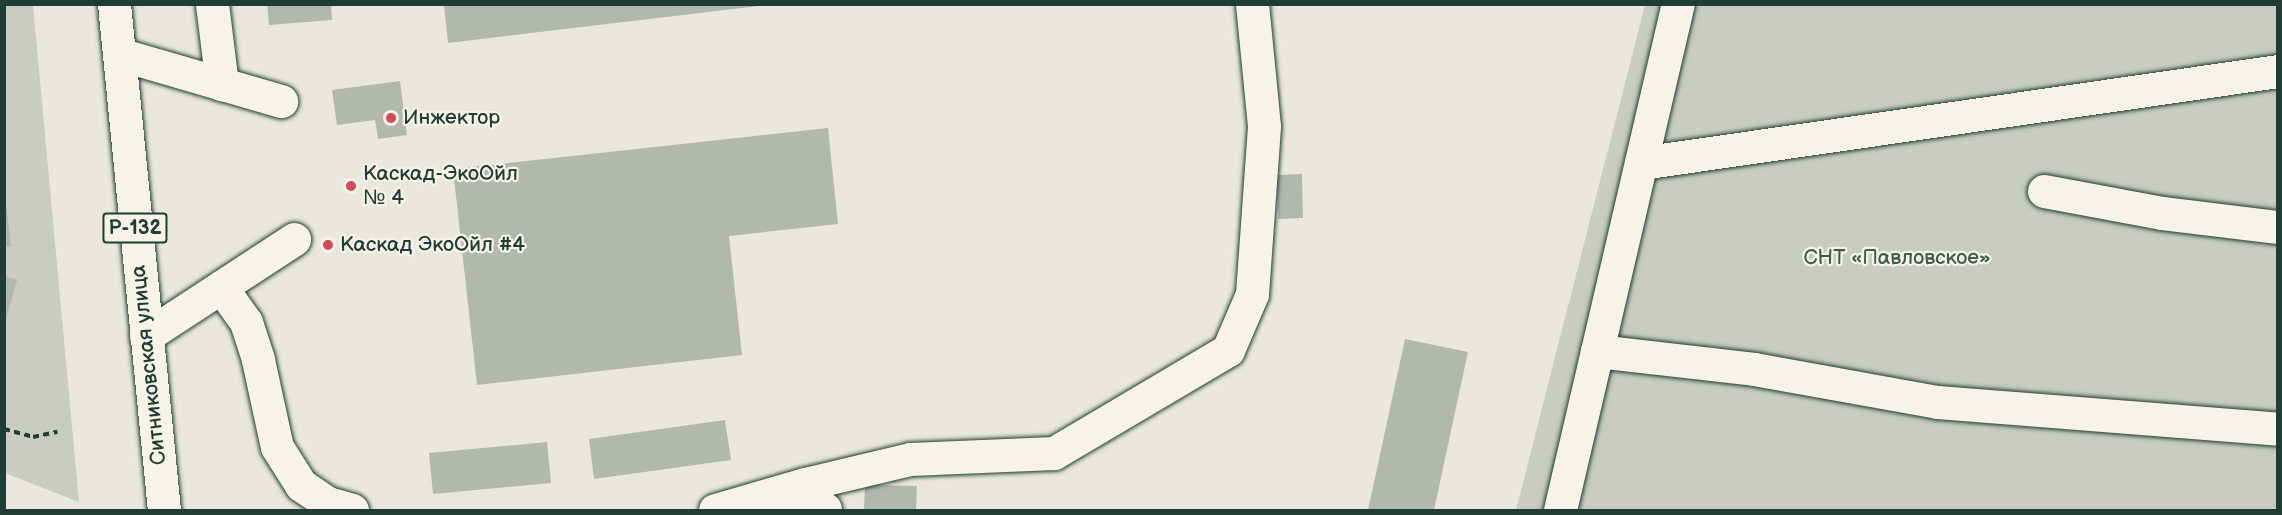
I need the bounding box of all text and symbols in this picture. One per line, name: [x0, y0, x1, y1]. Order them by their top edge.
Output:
place label: Инжектор: [403, 105, 500, 131]
marker: Инжектор: [384, 111, 398, 125]
place label: Каскад-ЭкоОйл № 4: [363, 161, 518, 211]
marker: Каскад-ЭкоОйл № 4: [344, 179, 358, 193]
road number: Р-132: [102, 211, 168, 245]
place label: Каскад ЭкоОйл #4: [340, 232, 525, 258]
marker: Каскад ЭкоОйл #4: [321, 238, 335, 252]
park label: СНТ «Павловское»: [1803, 245, 1991, 271]
street label: Ситниковская улица: [126, 264, 172, 466]

